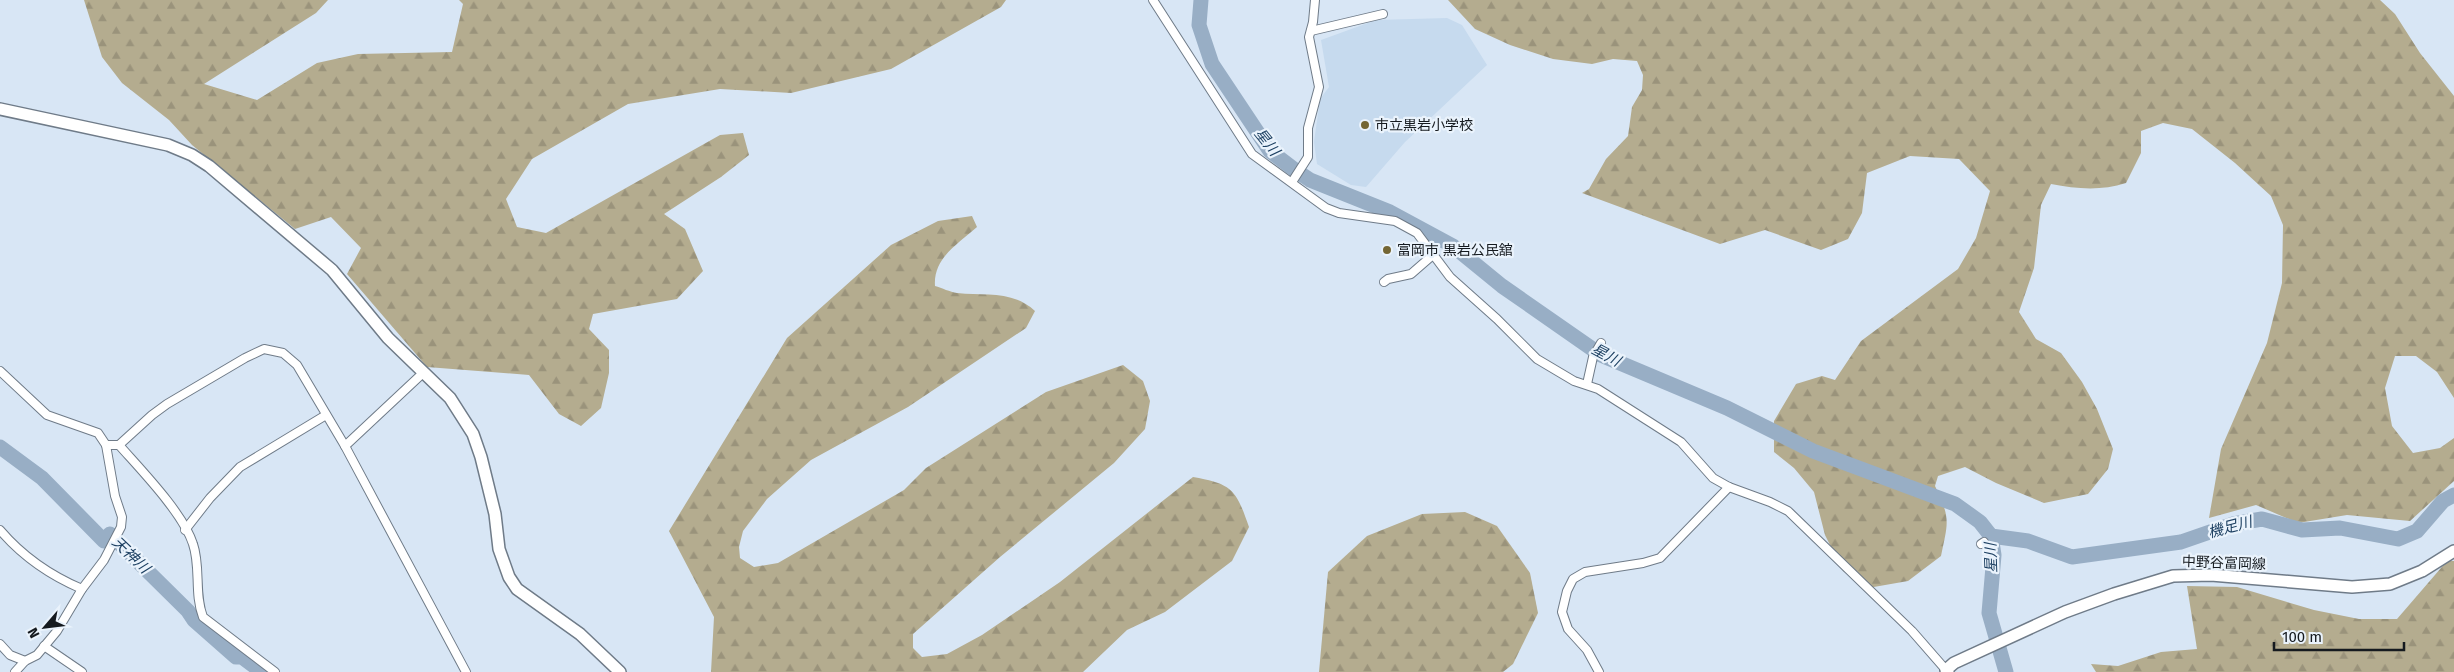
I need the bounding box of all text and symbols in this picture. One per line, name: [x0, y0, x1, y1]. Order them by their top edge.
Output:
place label: 市立黒岩小学校: [1375, 117, 1473, 134]
marker: 市立黒岩小学校: [1359, 119, 1371, 131]
water label: 星川: [1251, 125, 1285, 161]
place label: 富岡市 黒岩公民舘: [1397, 242, 1513, 259]
marker: 富岡市 黒岩公民舘: [1381, 244, 1393, 256]
water label: 星川: [1589, 340, 1625, 371]
water label: 機足川: [2206, 512, 2256, 542]
water label: 天神川: [109, 533, 155, 578]
water label: 星川: [1981, 541, 2001, 573]
street label: 中野谷富岡線: [2182, 553, 2266, 573]
north arrow: [20, 602, 70, 652]
scale bar: [2274, 620, 2404, 652]
text: N: [24, 625, 44, 641]
text: 100 m: [2282, 628, 2322, 646]

